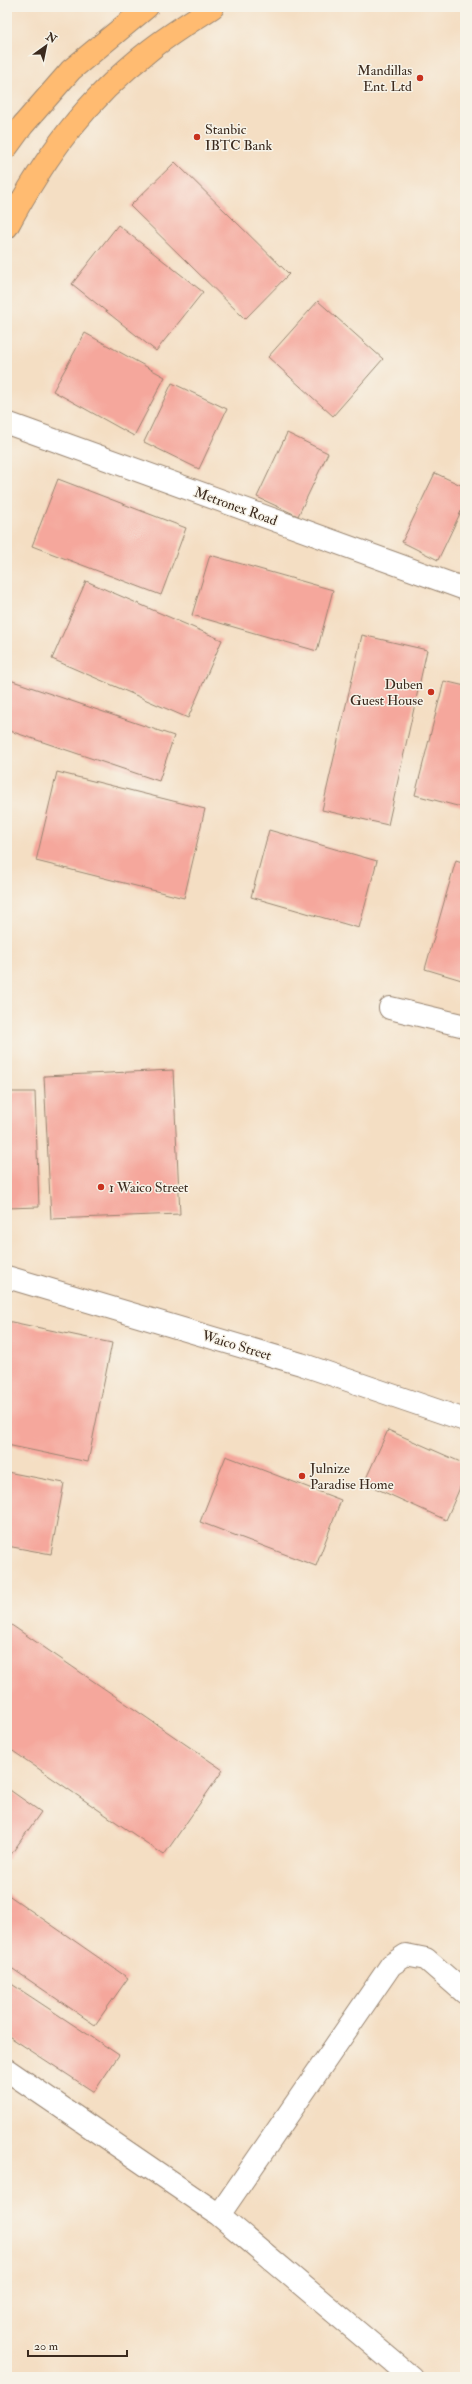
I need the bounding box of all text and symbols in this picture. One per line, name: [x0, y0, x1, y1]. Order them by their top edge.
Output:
north arrow: [26, 26, 66, 66]
text: N: [43, 29, 60, 47]
place label: Mandillas Ent. Ltd: [357, 62, 412, 95]
marker: Mandillas Ent. Ltd: [415, 73, 425, 83]
place label: Stanbic IBTC Bank: [205, 121, 273, 154]
marker: Stanbic IBTC Bank: [192, 132, 202, 142]
street label: Metronex Road: [192, 484, 280, 529]
place label: Duben Guest House: [350, 676, 423, 709]
marker: Duben Guest House: [426, 687, 436, 697]
place label: 1 Waico Street: [109, 1179, 189, 1196]
marker: 1 Waico Street: [96, 1182, 106, 1192]
street label: Waico Street: [199, 1327, 274, 1364]
place label: Julnize Paradise Home: [309, 1460, 394, 1493]
marker: Julnize Paradise Home: [297, 1471, 307, 1481]
scale bar: [28, 2332, 127, 2358]
text: 20 m: [34, 2339, 59, 2354]

